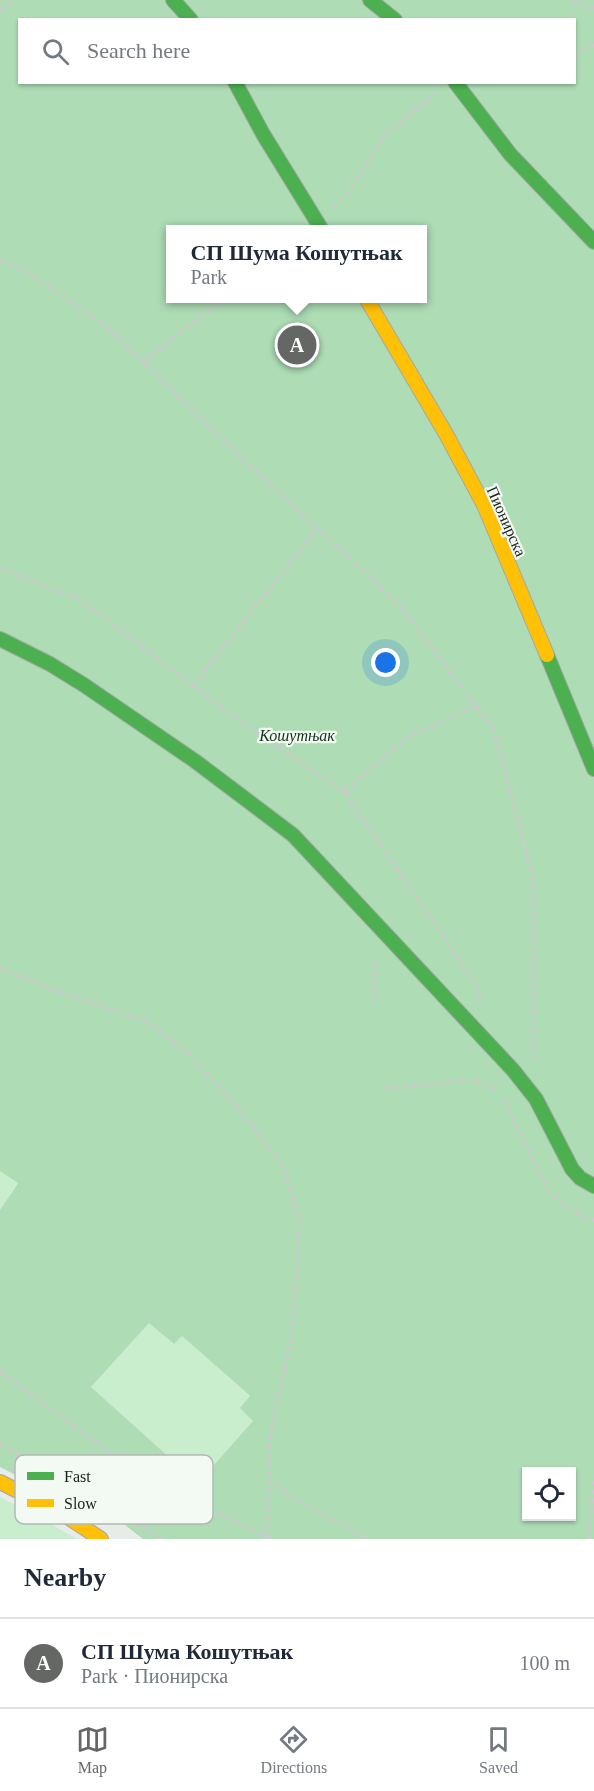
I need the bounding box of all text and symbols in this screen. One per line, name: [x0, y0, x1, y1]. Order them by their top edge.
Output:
search box: [18, 18, 576, 84]
icon: search: [39, 35, 72, 68]
text: Search here: [87, 38, 190, 63]
popup: [166, 225, 427, 303]
text: СП Шума Кошутњак: [190, 240, 403, 265]
text: Park: [190, 266, 227, 288]
pin: A: [278, 322, 316, 368]
street label: Пионирска: [483, 483, 530, 559]
your location: [371, 648, 400, 677]
park label: Кошутњак: [258, 727, 335, 745]
legend: [15, 1455, 213, 1524]
map controls: [522, 1467, 576, 1521]
button: locate: [522, 1467, 576, 1521]
text: Fast: [64, 1468, 91, 1485]
text: Slow: [64, 1495, 97, 1512]
text: Nearby: [24, 1563, 106, 1592]
text: СП Шума Кошутњак: [81, 1639, 293, 1664]
text: A: [36, 1652, 51, 1674]
text: 100 m: [519, 1652, 570, 1674]
text: Park · Пионирска: [81, 1665, 228, 1687]
tab: Map: [76, 1723, 109, 1777]
tab: Directions: [261, 1723, 327, 1777]
tab: Saved: [479, 1723, 518, 1777]

